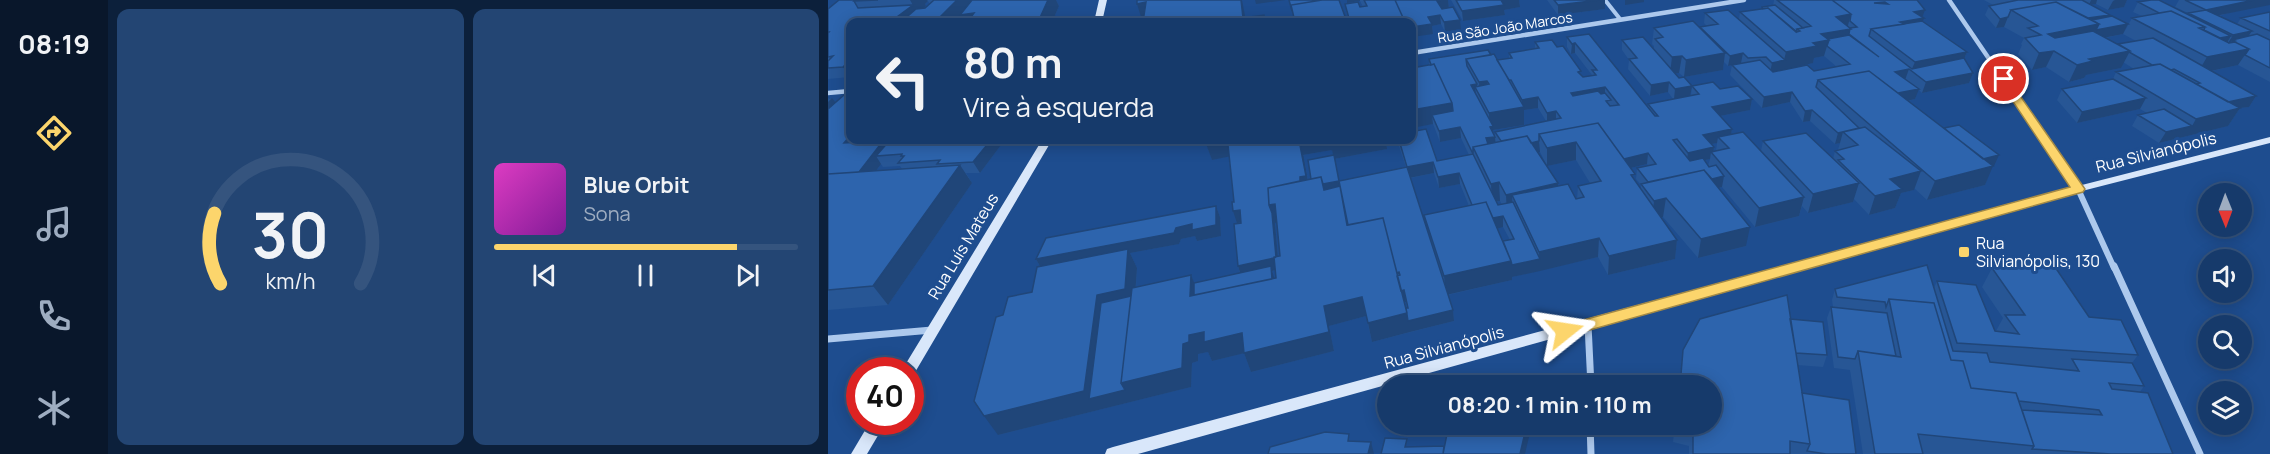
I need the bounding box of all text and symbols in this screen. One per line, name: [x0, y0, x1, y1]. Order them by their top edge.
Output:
street label: Rua São João Marcos: [1436, 7, 1574, 47]
text: 08:19: [18, 25, 90, 62]
text: 80 m: [963, 33, 1063, 91]
icon: left: [864, 42, 942, 120]
pin: [1978, 53, 2029, 104]
icon: arrive: [1987, 62, 2020, 95]
text: Vire à esquerda: [963, 88, 1154, 125]
icon: directions: [33, 112, 75, 154]
street label: Rua Silvianópolis: [2093, 126, 2219, 178]
text: Blue Orbit: [584, 170, 689, 200]
north arrow: [2198, 183, 2252, 237]
map controls: [2198, 183, 2252, 435]
street label: Rua Luís Mateus: [923, 189, 1003, 303]
text: 30: [252, 191, 329, 277]
text: Sona: [584, 200, 631, 227]
icon: music: [33, 203, 75, 245]
place label: Rua Silvianópolis, 130: [1976, 232, 2100, 272]
marker: Rua Silvianópolis, 130: [1957, 245, 1971, 259]
button: sound: [2198, 249, 2252, 303]
icon: previous: [528, 259, 561, 292]
icon: pause: [629, 259, 662, 292]
icon: next: [731, 259, 764, 292]
text: km/h: [265, 266, 315, 295]
icon: phone: [33, 295, 75, 337]
position arrow: [1533, 299, 1597, 363]
button: search: [2198, 315, 2252, 369]
street label: Rua Silvianópolis: [1382, 320, 1506, 374]
speed limit sign: 40: [846, 357, 924, 435]
button: layers: [2198, 381, 2252, 435]
icon: climate: [33, 387, 75, 429]
text: 08:20 · 1 min · 110 m: [1447, 390, 1652, 420]

